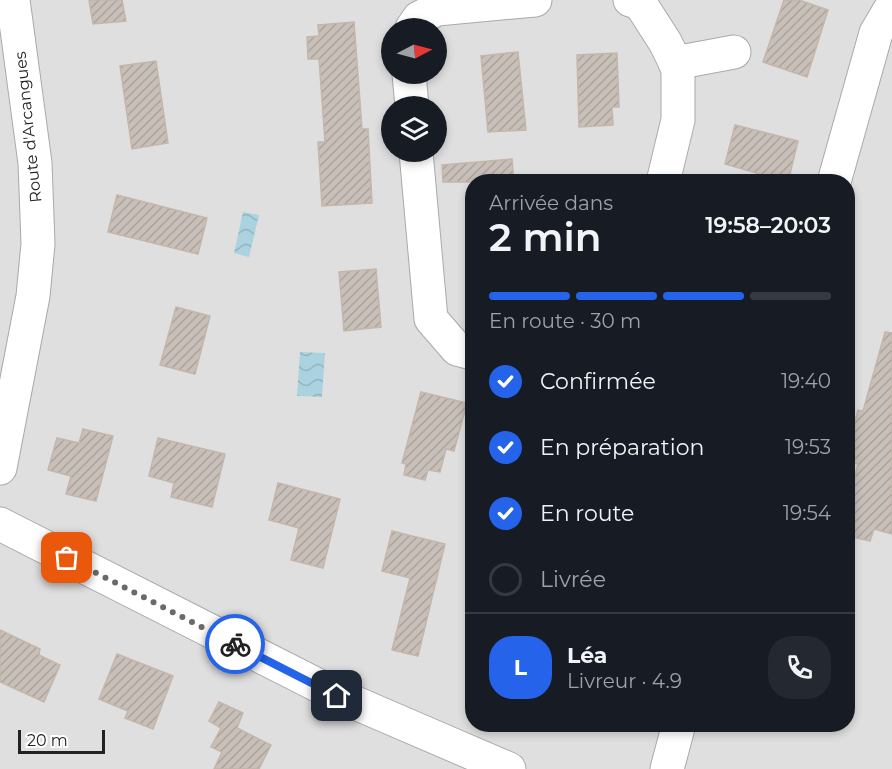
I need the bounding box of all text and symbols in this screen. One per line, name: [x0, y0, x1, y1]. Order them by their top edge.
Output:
north arrow: [381, 18, 447, 84]
map controls: [381, 18, 447, 162]
street label: Route d'Arcangues: [11, 50, 45, 204]
button: layers: [381, 96, 447, 162]
text: Arrivée dans: [489, 191, 613, 215]
text: 19:58–20:03: [705, 212, 831, 239]
text: 2 min: [489, 213, 602, 261]
text: En route · 30 m: [489, 309, 641, 333]
icon: check: [489, 365, 522, 398]
text: Confirmée: [540, 368, 656, 395]
text: 19:40: [781, 369, 831, 393]
icon: check: [489, 431, 522, 464]
text: En préparation: [540, 434, 704, 461]
text: 19:53: [785, 435, 831, 459]
icon: check: [489, 497, 522, 530]
text: En route: [540, 500, 634, 527]
text: 19:54: [783, 501, 831, 525]
pin: [41, 532, 92, 583]
icon: bag: [50, 541, 83, 574]
text: Livrée: [540, 566, 606, 593]
courier: [205, 614, 265, 674]
icon: bike: [219, 628, 252, 661]
button: phone: [768, 636, 831, 699]
text: Léa: [567, 642, 607, 669]
text: L: [514, 654, 527, 681]
text: Livreur · 4.9: [567, 669, 682, 693]
pin: [311, 670, 362, 721]
icon: home: [320, 679, 353, 712]
scale bar: [18, 727, 105, 754]
text: 20 m: [27, 731, 68, 750]

